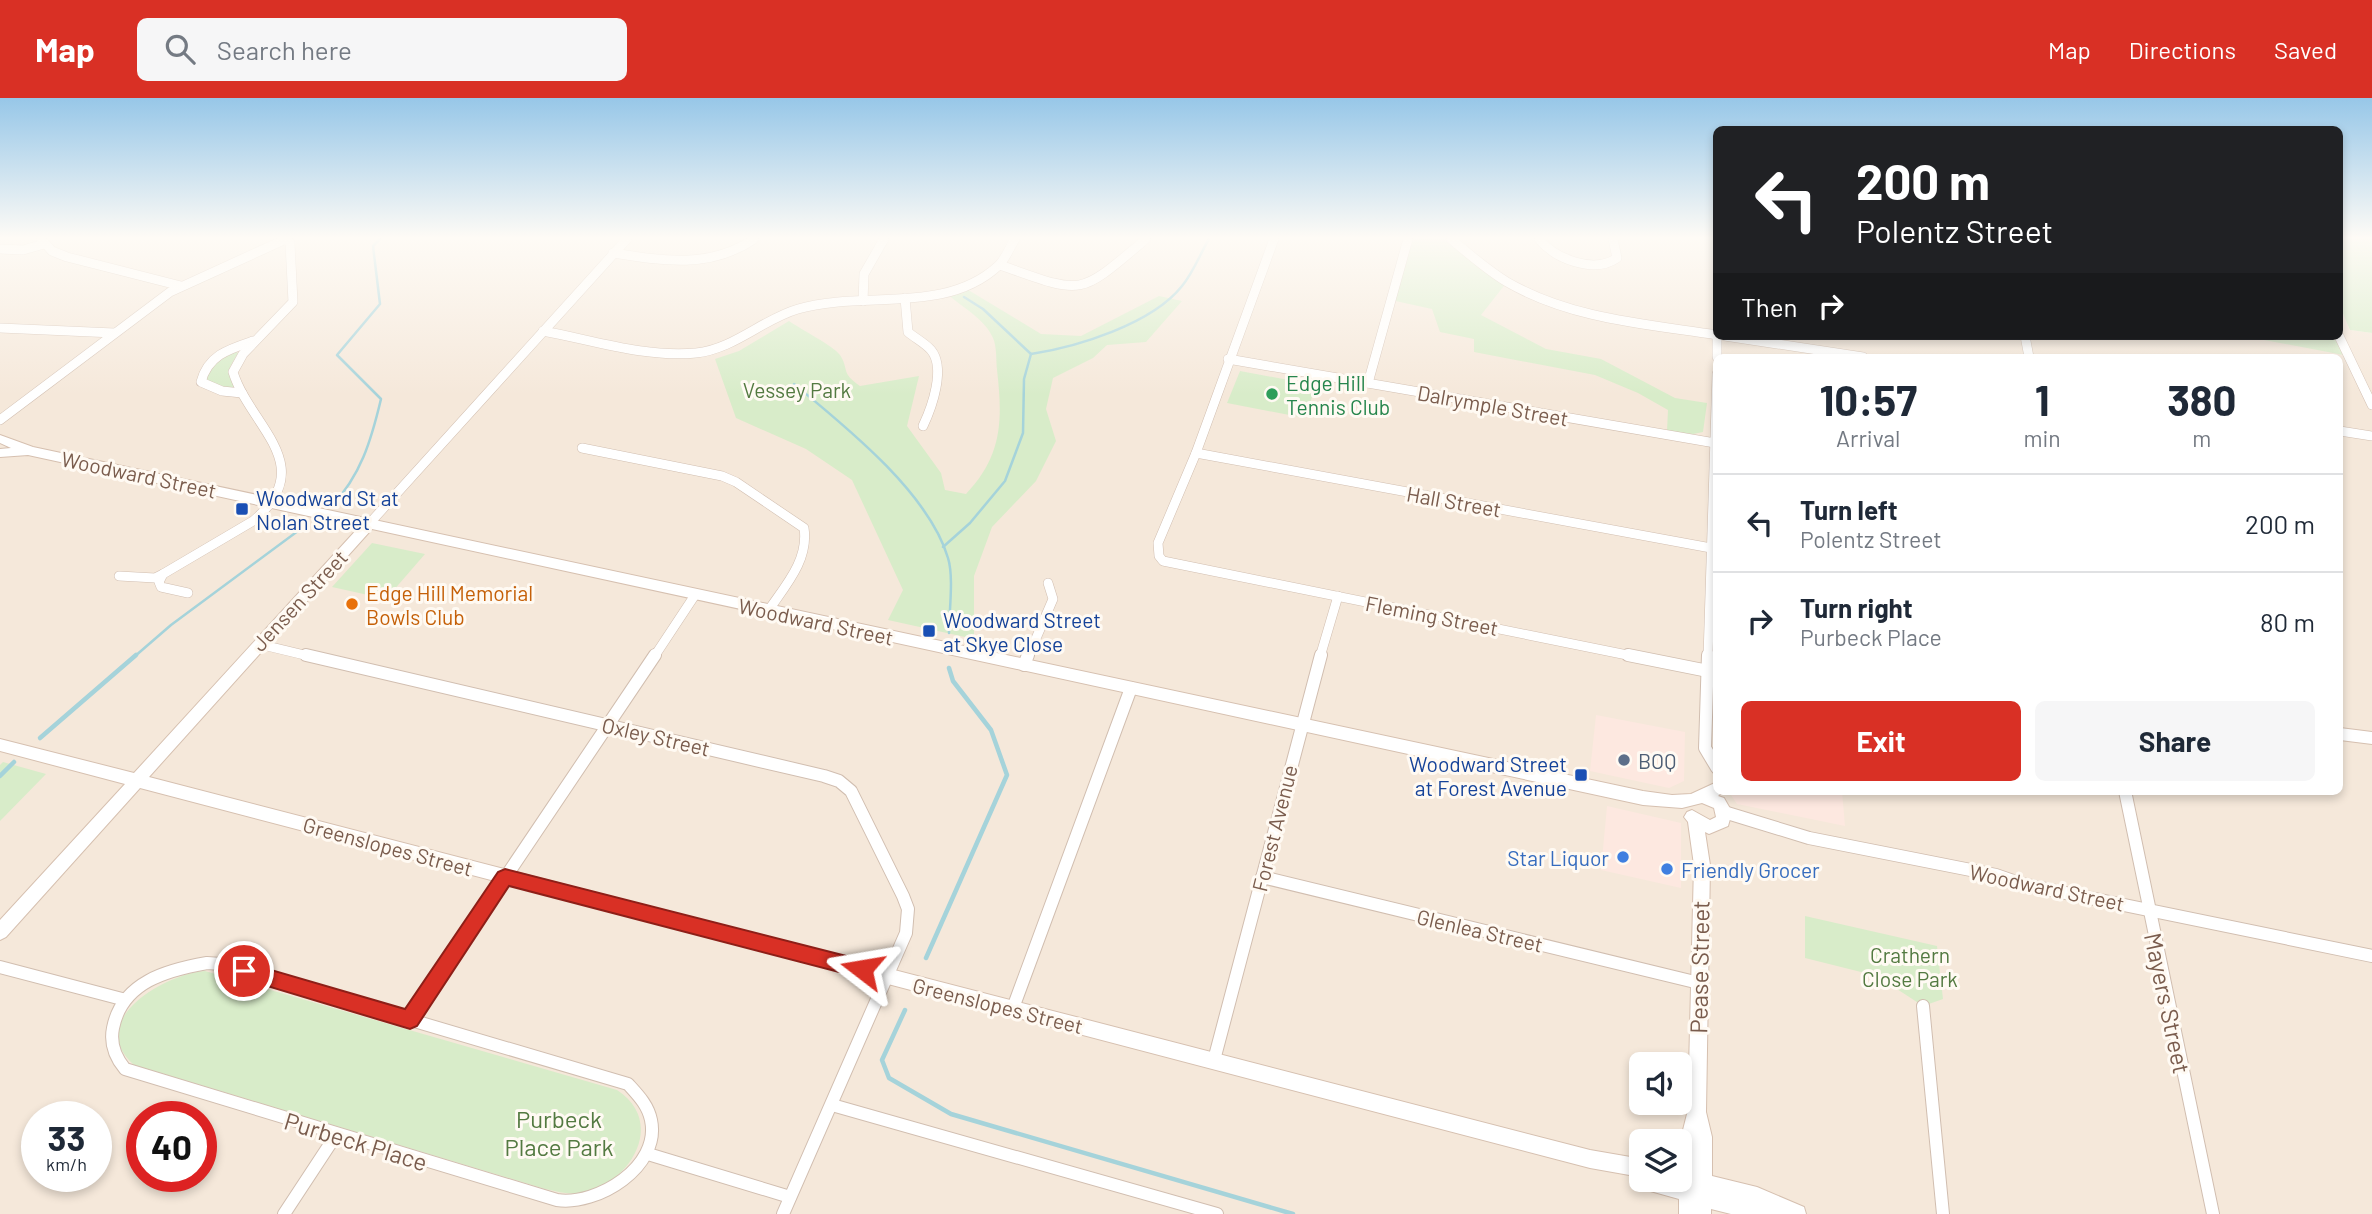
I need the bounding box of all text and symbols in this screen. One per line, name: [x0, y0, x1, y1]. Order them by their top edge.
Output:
search box: [137, 18, 627, 81]
text: Map: [35, 29, 95, 69]
icon: search: [161, 30, 199, 68]
text: Search here: [217, 34, 352, 65]
text: Map: [2048, 35, 2091, 64]
text: Directions: [2129, 35, 2236, 64]
text: Saved: [2274, 35, 2337, 64]
text: 200 m: [1856, 151, 1990, 210]
icon: left: [1741, 154, 1832, 245]
text: Polentz Street: [1856, 211, 2053, 249]
icon: right: [1812, 287, 1850, 325]
text: Then: [1741, 291, 1798, 322]
place label: Edge Hill Tennis Club: [1286, 370, 1390, 419]
text: 10:57: [1819, 374, 1917, 424]
text: 1: [2035, 374, 2050, 424]
text: 380: [2167, 374, 2237, 424]
park label: Vessey Park: [743, 377, 851, 402]
street label: Dalrymple Street: [1416, 379, 1570, 431]
marker: Edge Hill Tennis Club: [1264, 386, 1280, 402]
text: Arrival: [1836, 424, 1900, 452]
text: min: [2023, 424, 2061, 452]
text: m: [2192, 424, 2211, 452]
street label: Woodward Street: [59, 445, 219, 503]
street label: Hall Street: [1405, 480, 1503, 522]
place label: Woodward St at Nolan Street: [256, 485, 399, 534]
text: Turn left: [1800, 494, 1898, 525]
marker: Woodward St at Nolan Street: [234, 501, 250, 517]
icon: left: [1741, 504, 1779, 542]
text: 200 m: [2245, 508, 2315, 539]
text: Polentz Street: [1800, 525, 1942, 553]
street label: Jensen Street: [246, 544, 352, 656]
place label: Edge Hill Memorial Bowls Club: [366, 580, 533, 629]
street label: Fleming Street: [1363, 590, 1501, 640]
street label: Woodward Street: [736, 592, 896, 650]
text: Turn right: [1800, 592, 1913, 623]
marker: Edge Hill Memorial Bowls Club: [344, 596, 360, 612]
icon: right: [1741, 602, 1779, 640]
text: 80 m: [2260, 606, 2315, 637]
place label: Woodward Street at Skye Close: [943, 607, 1101, 656]
marker: Woodward Street at Skye Close: [921, 623, 937, 639]
text: Purbeck Place: [1800, 623, 1942, 651]
button: Exit: [1741, 701, 2021, 781]
button: Share: [2035, 701, 2315, 781]
street label: Oxley Street: [600, 711, 712, 761]
place label: BOQ: [1638, 748, 1676, 773]
place label: Woodward Street at Forest Avenue: [1409, 751, 1567, 800]
marker: BOQ: [1616, 752, 1632, 768]
street label: Forest Avenue: [1246, 762, 1302, 894]
marker: Woodward Street at Forest Avenue: [1573, 767, 1589, 783]
street label: Greenslopes Street: [300, 811, 476, 881]
place label: Star Liquor: [1507, 845, 1609, 870]
marker: Star Liquor: [1615, 849, 1631, 865]
place label: Friendly Grocer: [1681, 857, 1820, 882]
street label: Woodward Street: [1967, 858, 2127, 916]
marker: Friendly Grocer: [1659, 861, 1675, 877]
street label: Pease Street: [1683, 900, 1715, 1034]
street label: Glenlea Street: [1415, 903, 1545, 957]
street label: Mayers Street: [2139, 930, 2197, 1076]
position arrow: [825, 932, 899, 1006]
pin: [214, 941, 274, 1001]
park label: Crathern Close Park: [1862, 942, 1958, 991]
icon: arrive: [225, 952, 263, 990]
street label: Greenslopes Street: [910, 972, 1086, 1038]
map controls: [1629, 1052, 1692, 1192]
button: sound: [1629, 1052, 1692, 1115]
speed limit sign: 40: [126, 1101, 217, 1192]
park label: Purbeck Place Park: [504, 1104, 614, 1161]
street label: Purbeck Place: [281, 1105, 431, 1177]
text: 33: [48, 1116, 85, 1158]
button: layers: [1629, 1129, 1692, 1192]
text: km/h: [46, 1153, 87, 1175]

